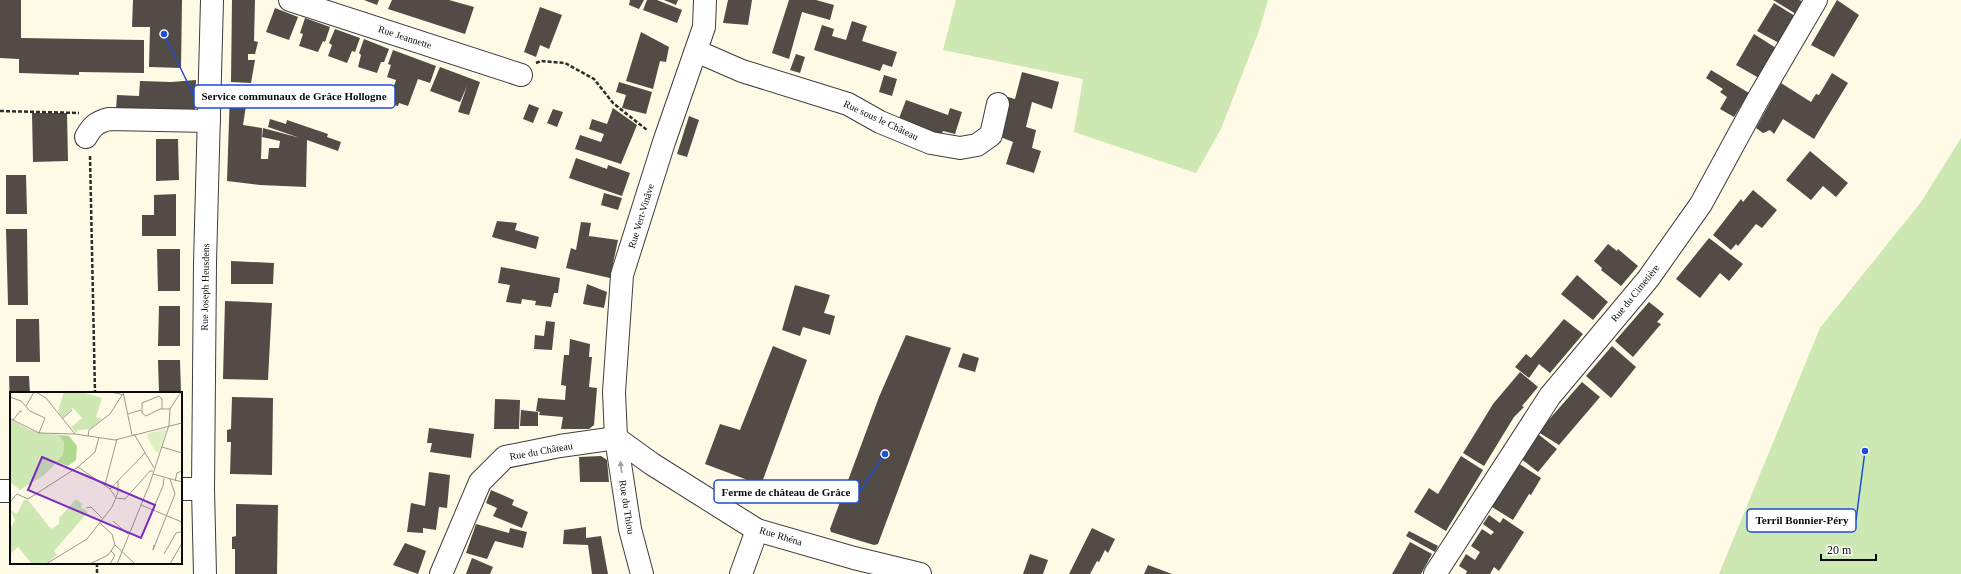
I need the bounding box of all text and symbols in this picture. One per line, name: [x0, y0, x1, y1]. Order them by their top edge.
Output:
street label: Rue Jeannette: [377, 23, 434, 51]
callout: Service communaux de Grâce Hollogne: [194, 85, 395, 108]
text: Service communaux de Grâce Hollogne: [201, 90, 387, 102]
street label: Rue sous le Château: [842, 98, 920, 142]
street label: Rue Vert-Vinâve: [626, 182, 656, 250]
street label: Rue Joseph Heusdens: [199, 243, 211, 331]
street label: Rue du Cimetière: [1609, 262, 1662, 324]
inset map: [10, 392, 182, 564]
street label: Rue du Château: [509, 440, 573, 462]
one-way arrow: [618, 461, 624, 473]
street label: Rue du Thiou: [617, 479, 637, 535]
callout: Ferme de château de Grâce: [714, 480, 859, 503]
text: Ferme de château de Grâce: [722, 486, 851, 498]
callout: Terril Bonnier-Péry: [1747, 509, 1856, 532]
text: Terril Bonnier-Péry: [1756, 514, 1849, 526]
street label: Rue Rhéna: [758, 524, 804, 548]
scale bar: [1821, 536, 1876, 562]
text: 20 m: [1827, 543, 1852, 557]

